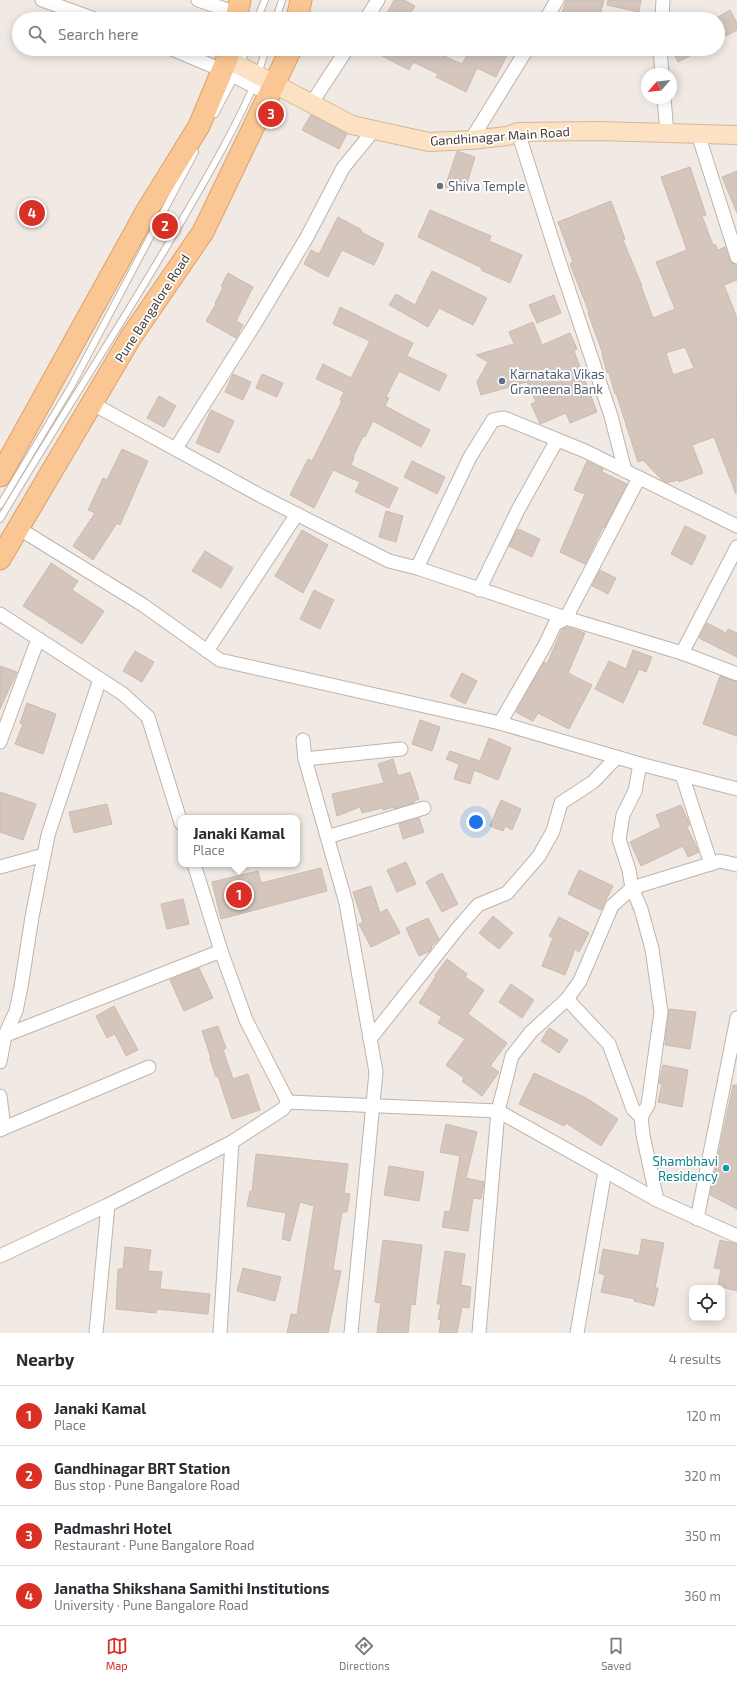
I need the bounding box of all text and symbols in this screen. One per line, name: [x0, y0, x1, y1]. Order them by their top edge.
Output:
search box: [12, 12, 725, 56]
icon: search: [26, 23, 48, 45]
text: Search here: [58, 25, 139, 43]
north arrow: [641, 68, 677, 104]
pin: 3: [258, 99, 284, 129]
street label: Gandhinagar Main Road: [430, 123, 570, 149]
place label: Shiva Temple: [448, 178, 525, 194]
marker: Shiva Temple: [435, 181, 445, 191]
pin: 4: [19, 198, 45, 228]
pin: 2: [152, 211, 178, 241]
street label: Pune Bangalore Road: [111, 251, 193, 365]
place label: Karnataka Vikas Grameena Bank: [510, 366, 605, 397]
marker: Karnataka Vikas Grameena Bank: [497, 376, 507, 386]
your location: [466, 812, 486, 832]
popup: [178, 815, 300, 867]
text: Janaki Kamal: [193, 824, 285, 842]
text: Place: [193, 842, 225, 858]
pin: 1: [226, 880, 252, 910]
place label: Shambhavi Residency: [652, 1153, 718, 1184]
marker: Shambhavi Residency: [721, 1163, 731, 1173]
map controls: [689, 1285, 725, 1321]
button: locate: [689, 1285, 725, 1321]
text: Nearby: [16, 1349, 74, 1369]
text: 4 results: [669, 1351, 721, 1367]
text: Janaki Kamal: [54, 1399, 146, 1417]
text: 1: [26, 1408, 32, 1424]
text: 120 m: [686, 1408, 721, 1424]
text: Place: [54, 1417, 86, 1433]
text: Gandhinagar BRT Station: [54, 1459, 230, 1477]
text: 2: [25, 1468, 33, 1484]
text: 320 m: [684, 1468, 721, 1484]
text: Bus stop · Pune Bangalore Road: [54, 1477, 240, 1493]
text: Padmashri Hotel: [54, 1519, 172, 1537]
text: 3: [25, 1528, 33, 1544]
text: 350 m: [685, 1528, 721, 1544]
text: Restaurant · Pune Bangalore Road: [54, 1537, 254, 1553]
text: Janatha Shikshana Samithi Institutions: [54, 1579, 329, 1597]
text: 4: [25, 1588, 33, 1604]
text: 360 m: [684, 1588, 721, 1604]
text: University · Pune Bangalore Road: [54, 1597, 248, 1613]
tab: Map: [106, 1635, 128, 1672]
tab: Directions: [339, 1635, 390, 1672]
tab: Saved: [601, 1635, 631, 1672]

